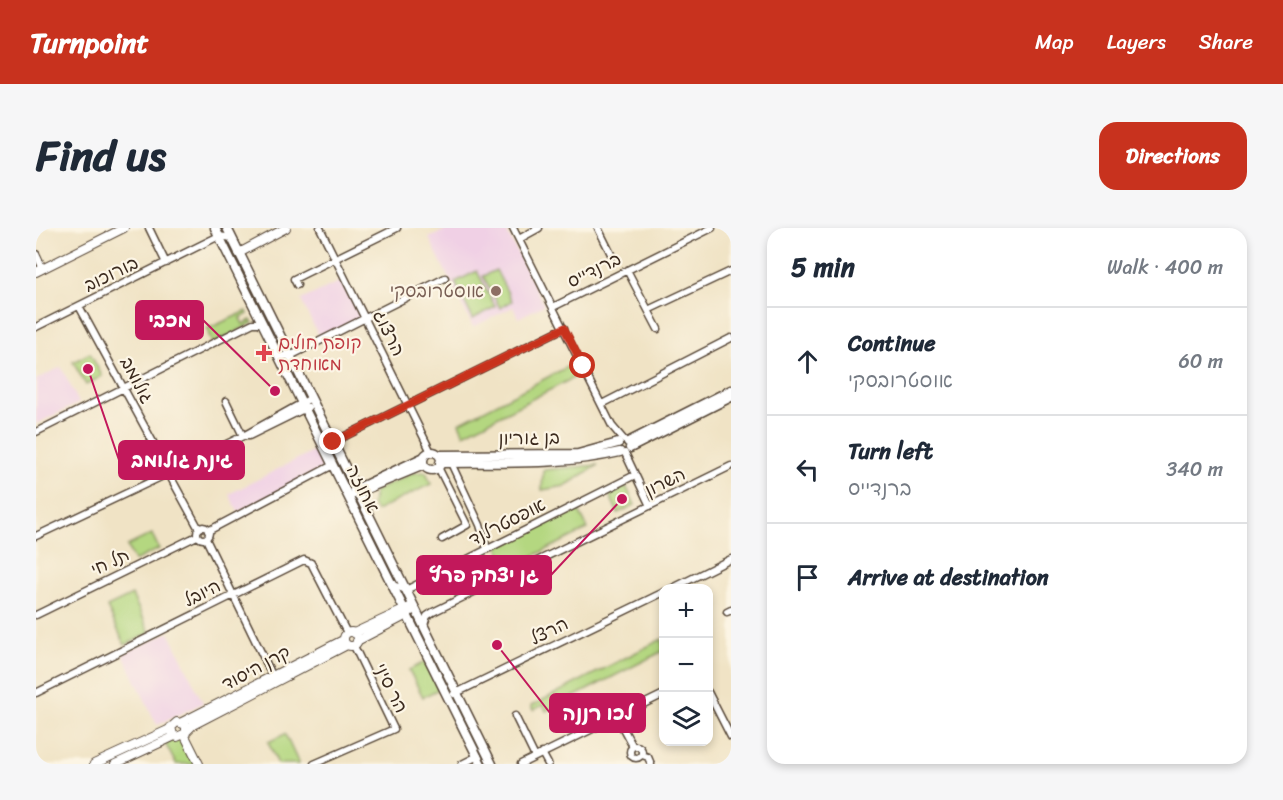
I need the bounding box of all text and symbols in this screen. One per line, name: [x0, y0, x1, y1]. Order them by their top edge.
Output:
text: Turnpoint: [30, 18, 149, 67]
text: Map: [1035, 23, 1074, 61]
text: Layers: [1107, 23, 1166, 61]
text: Share: [1199, 23, 1253, 61]
text: Find us: [36, 119, 166, 193]
button: Directions: [1099, 122, 1247, 190]
street label: ברנדייס: [561, 243, 627, 297]
text: 5 min: [791, 244, 855, 290]
street label: בורוכוב: [78, 247, 144, 301]
text: Walk · 400 m: [1107, 250, 1223, 285]
place label: אוסטרובסקי: [390, 275, 484, 307]
marker: אוסטרובסקי: [489, 284, 503, 298]
callout: מכבי: [136, 301, 203, 339]
text: מכבי: [149, 303, 191, 338]
street label: הרצוג: [364, 304, 414, 362]
text: Continue: [848, 324, 936, 363]
place label: קופת חולים מאוחדת: [278, 327, 361, 380]
marker: קופת חולים מאוחדת: [255, 344, 273, 362]
text: 60 m: [1178, 344, 1223, 379]
icon: ahead: [791, 345, 824, 378]
street label: גולומב: [111, 351, 163, 409]
route start: [569, 352, 595, 378]
text: אוסטרובסקי: [848, 363, 953, 398]
street label: בן גוריון: [498, 421, 560, 455]
route end: [319, 428, 345, 454]
text: Turn left: [848, 432, 933, 471]
callout: גינת גולומב: [119, 441, 244, 479]
text: גינת גולומב: [130, 443, 233, 478]
text: 340 m: [1166, 452, 1223, 487]
icon: left: [791, 453, 824, 486]
street label: השרון: [639, 458, 691, 506]
street label: אחוזה: [337, 459, 389, 519]
text: ברנדייס: [848, 471, 912, 506]
street label: אופסטרלנד: [463, 489, 551, 555]
street label: תל חי: [85, 539, 135, 585]
callout: גן יצחק פרץ: [417, 556, 551, 594]
text: גן יצחק פרץ: [429, 558, 539, 593]
text: Arrive at destination: [848, 558, 1049, 597]
icon: arrive: [791, 561, 824, 594]
street label: היובל: [178, 570, 226, 616]
map controls: [659, 584, 713, 746]
button: +: [659, 584, 713, 638]
street label: הרצל: [524, 608, 574, 654]
street label: קרן היסוד: [216, 636, 296, 700]
button: −: [659, 638, 713, 692]
street label: הר סיני: [365, 657, 417, 719]
button: layers: [659, 692, 713, 746]
callout: לכו רננה: [550, 694, 645, 732]
text: לכו רננה: [562, 696, 634, 731]

